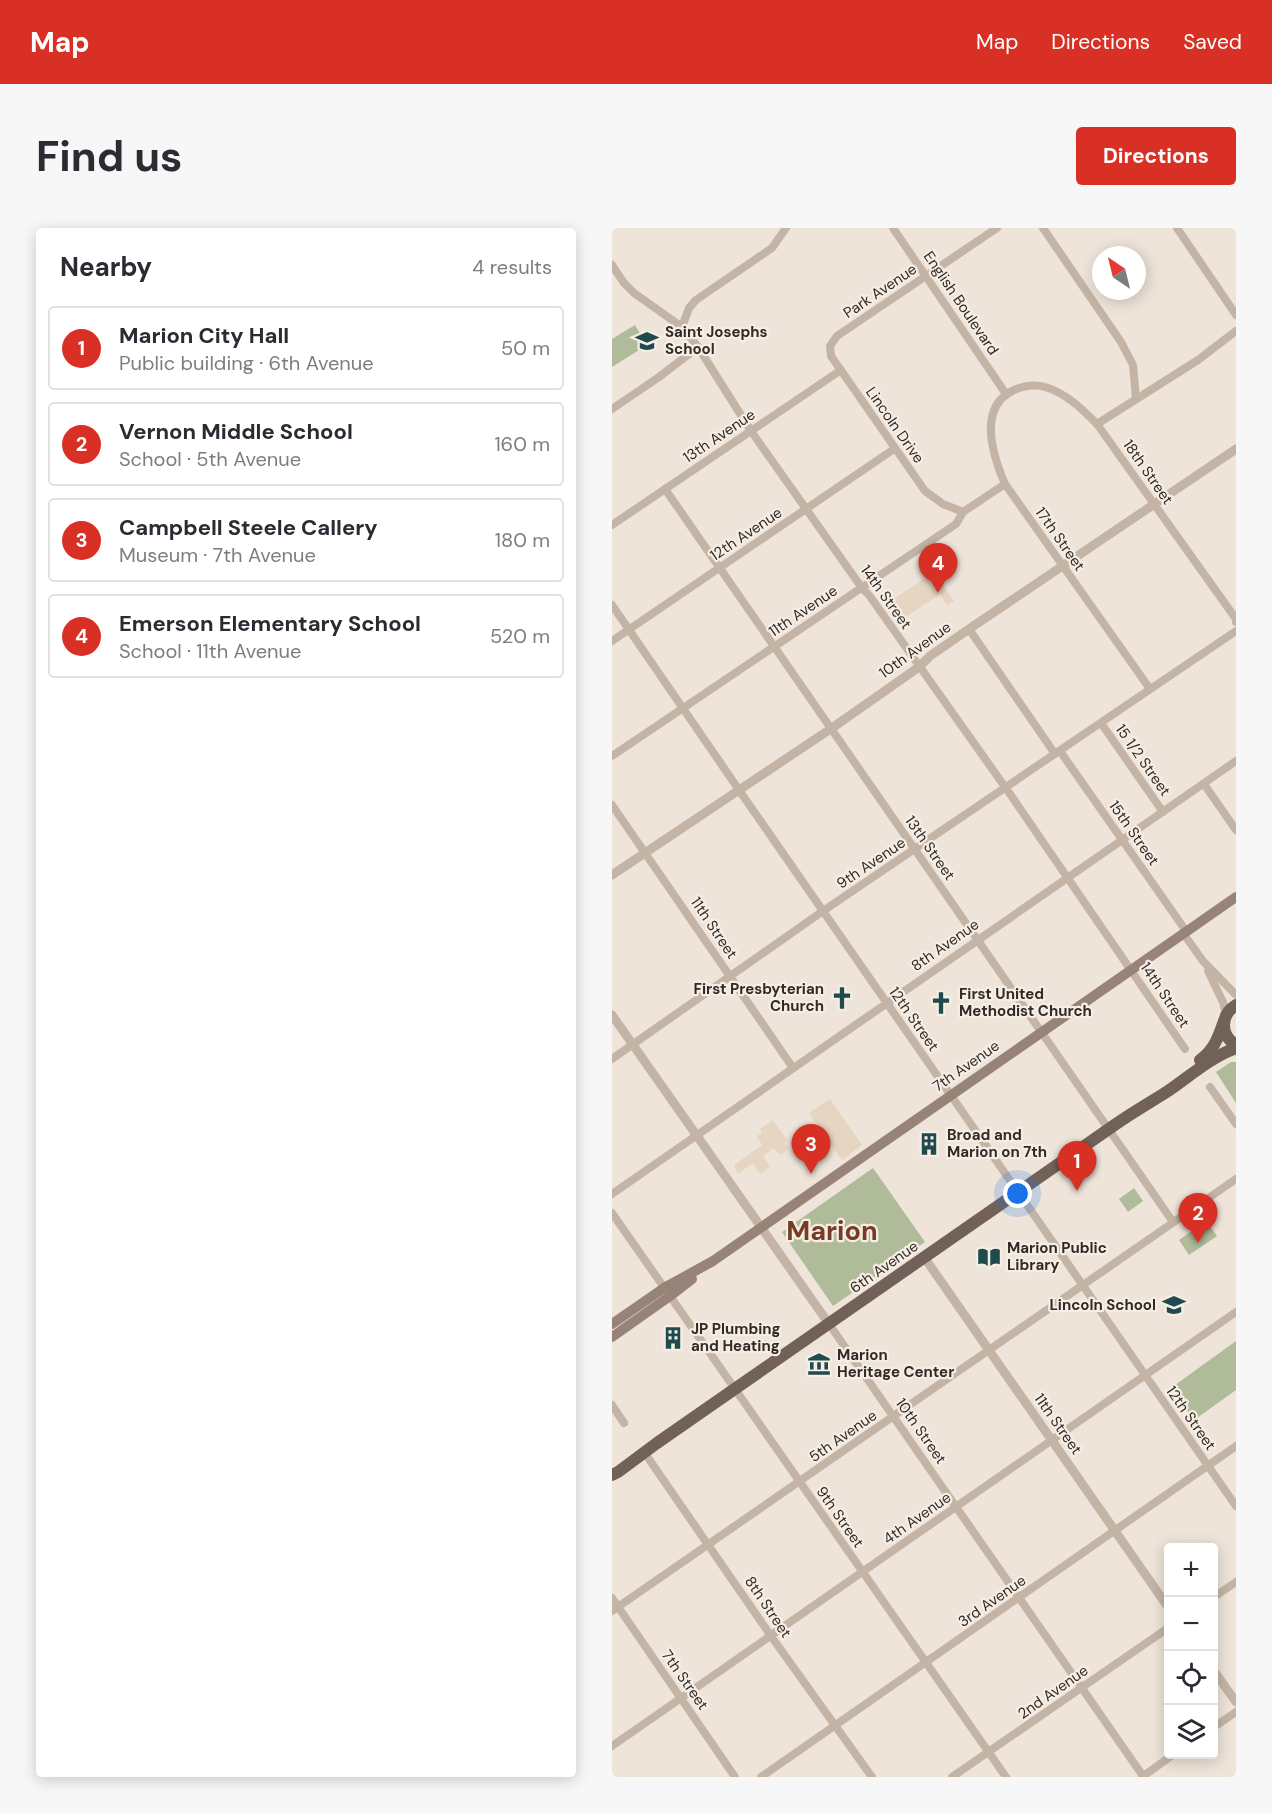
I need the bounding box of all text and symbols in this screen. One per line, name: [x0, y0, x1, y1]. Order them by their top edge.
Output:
text: Map: [30, 24, 90, 61]
text: Map: [976, 28, 1018, 56]
text: Directions: [1051, 28, 1150, 56]
text: Saved: [1183, 28, 1242, 56]
button: Directions: [1076, 127, 1236, 185]
text: Find us: [36, 129, 182, 184]
north arrow: [1092, 246, 1146, 300]
street label: English Boulevard: [919, 247, 1003, 359]
text: Nearby: [60, 250, 152, 284]
text: 4 results: [472, 254, 552, 280]
street label: Park Avenue: [839, 259, 921, 323]
text: Marion City Hall: [119, 321, 289, 350]
place label: Saint Josephs School: [665, 322, 768, 359]
school or university icon: Saint Josephs School: [634, 328, 660, 354]
text: 1: [78, 335, 85, 361]
text: 50 m: [501, 335, 550, 361]
text: Public building · 6th Avenue: [119, 350, 374, 376]
street label: Lincoln Drive: [861, 383, 929, 467]
street label: 13th Avenue: [679, 404, 759, 468]
text: Vernon Middle School: [119, 417, 353, 446]
text: 2: [76, 431, 87, 457]
text: 160 m: [494, 431, 550, 457]
street label: 18th Street: [1118, 436, 1178, 508]
text: School · 5th Avenue: [119, 446, 301, 472]
street label: 12th Avenue: [706, 503, 786, 565]
street label: 17th Street: [1031, 503, 1089, 575]
text: Campbell Steele Callery: [119, 513, 378, 542]
text: 3: [75, 527, 88, 553]
text: 180 m: [495, 527, 550, 553]
text: Museum · 7th Avenue: [119, 542, 316, 568]
pin: 4: [918, 544, 958, 593]
street label: 14th Street: [856, 561, 916, 633]
street label: 11th Avenue: [765, 581, 841, 641]
text: Emerson Elementary School: [119, 609, 421, 638]
street label: 10th Avenue: [875, 617, 955, 683]
text: 4: [75, 623, 88, 649]
text: 520 m: [490, 623, 550, 649]
text: School · 11th Avenue: [119, 638, 301, 664]
street label: 15 1/2 Street: [1111, 720, 1175, 800]
street label: 15th Street: [1104, 797, 1164, 869]
street label: 13th Street: [900, 812, 960, 884]
street label: 9th Avenue: [833, 833, 909, 893]
street label: 11th Street: [686, 893, 742, 963]
street label: 8th Avenue: [907, 914, 983, 976]
street label: 14th Street: [1136, 958, 1194, 1032]
place label: First Presbyterian Church: [694, 979, 824, 1016]
street label: 12th Street: [884, 983, 944, 1055]
place label: First United Methodist Church: [959, 984, 1092, 1021]
church icon: First Presbyterian Church: [829, 985, 855, 1011]
church icon: First United Methodist Church: [928, 990, 954, 1016]
street label: 7th Avenue: [929, 1036, 1003, 1096]
pin: 3: [792, 1124, 830, 1174]
place label: Broad and Marion on 7th: [947, 1125, 1047, 1162]
building icon: Broad and Marion on 7th: [916, 1131, 942, 1157]
pin: 1: [1058, 1142, 1096, 1191]
your location: [1003, 1179, 1032, 1208]
pin: 2: [1178, 1194, 1218, 1243]
district label: Marion: [786, 1213, 878, 1248]
street label: 6th Avenue: [846, 1236, 922, 1298]
place label: Marion Public Library: [1007, 1238, 1107, 1275]
library icon: Marion Public Library: [976, 1244, 1002, 1270]
school or university icon: Lincoln School: [1161, 1292, 1187, 1318]
place label: Lincoln School: [1049, 1295, 1156, 1315]
place label: JP Plumbing and Heating: [691, 1319, 781, 1356]
building icon: JP Plumbing and Heating: [660, 1325, 686, 1351]
place label: Marion Heritage Center: [837, 1345, 954, 1382]
museum icon: Marion Heritage Center: [806, 1351, 832, 1377]
street label: 12th Street: [1161, 1382, 1221, 1454]
street label: 11th Street: [1030, 1389, 1086, 1459]
street label: 10th Street: [891, 1394, 951, 1468]
street label: 5th Avenue: [805, 1405, 881, 1467]
street label: 9th Street: [812, 1482, 868, 1552]
street label: 4th Avenue: [879, 1487, 955, 1549]
map controls: [1164, 1543, 1218, 1759]
button: +: [1164, 1543, 1218, 1597]
street label: 3rd Avenue: [954, 1570, 1030, 1632]
street label: 8th Street: [740, 1572, 796, 1642]
button: −: [1164, 1597, 1218, 1651]
street label: 7th Street: [657, 1646, 713, 1714]
button: locate: [1164, 1651, 1218, 1705]
street label: 2nd Avenue: [1014, 1660, 1092, 1724]
button: layers: [1164, 1705, 1218, 1759]

